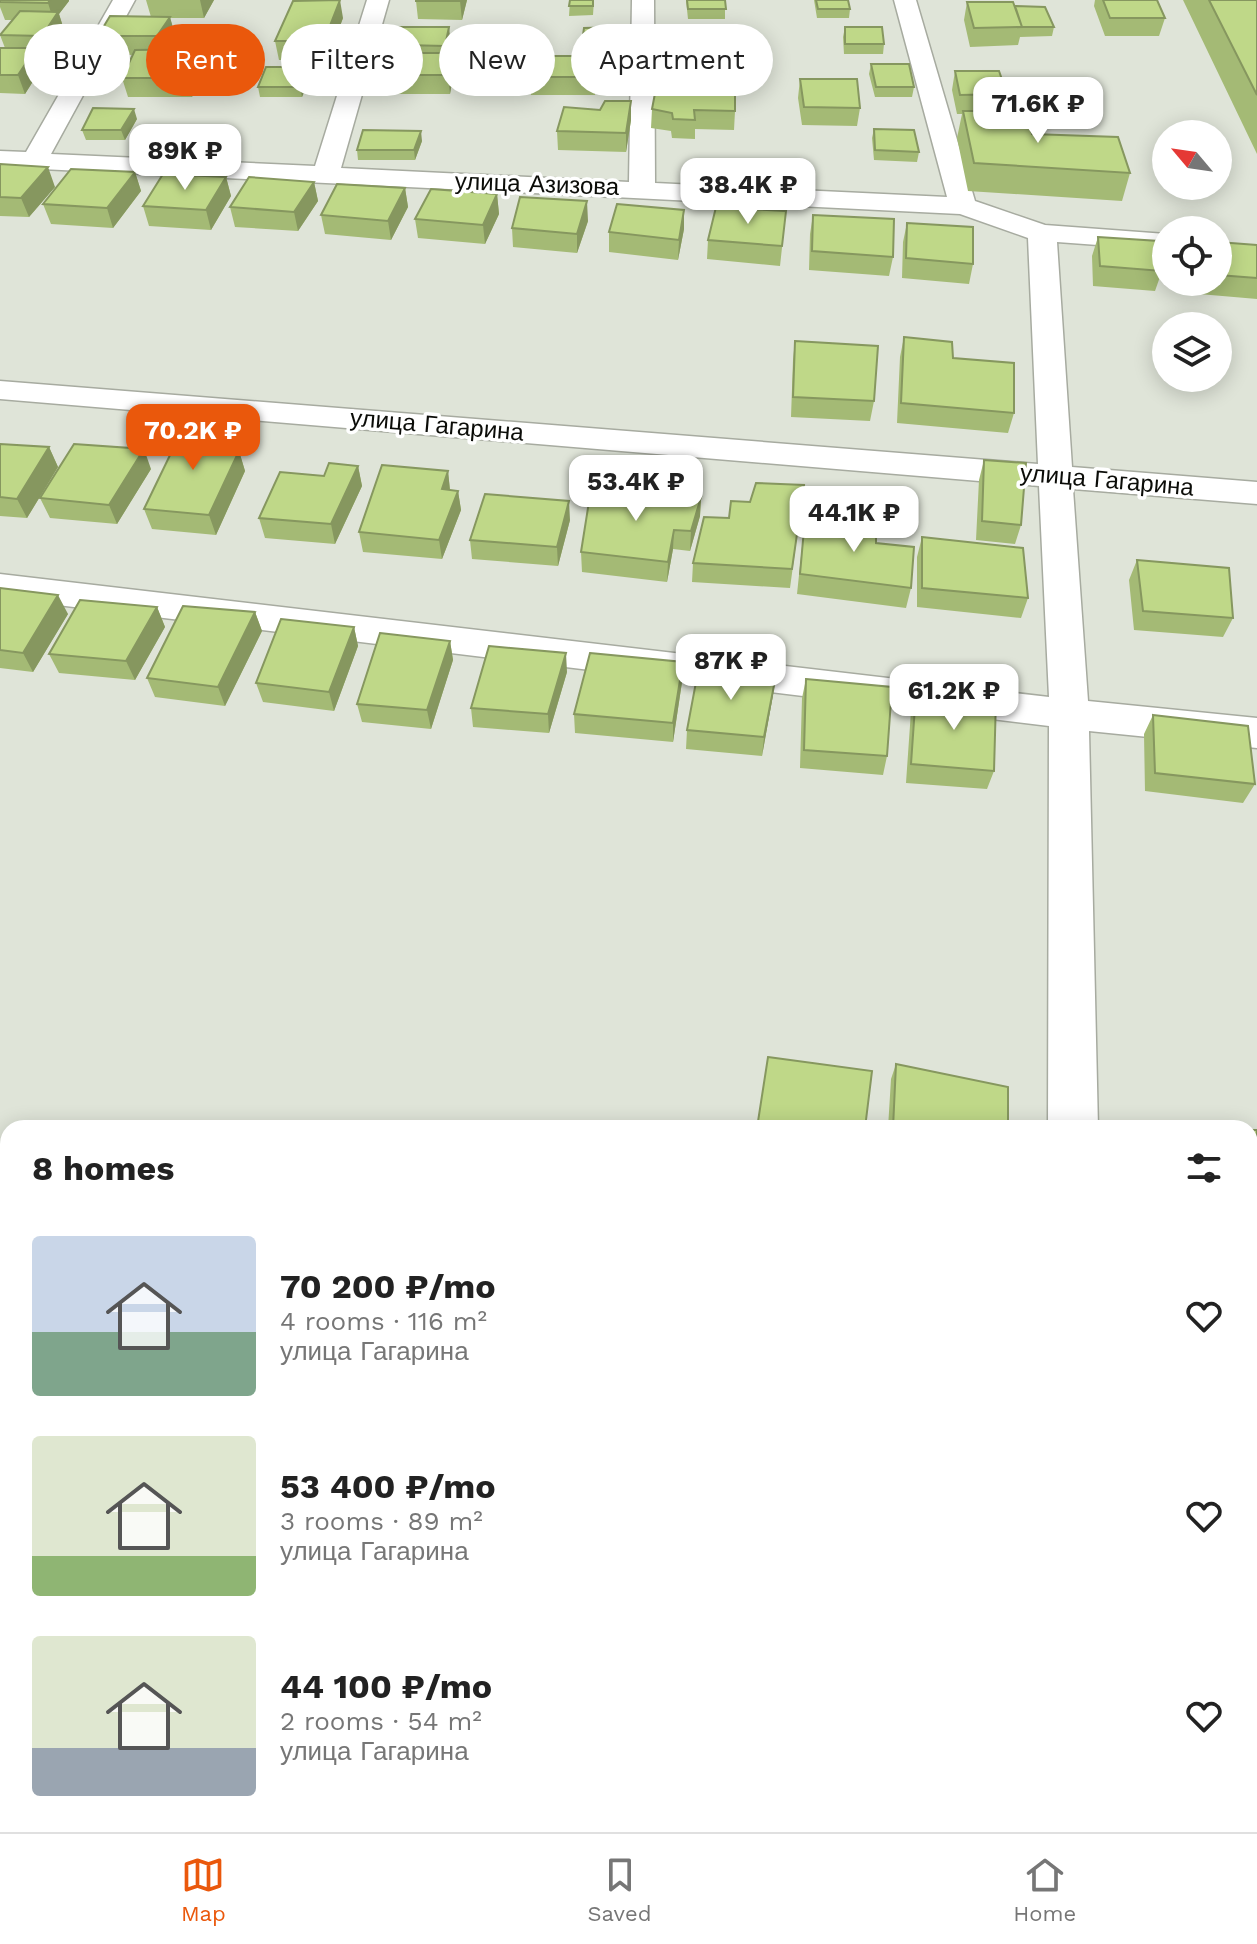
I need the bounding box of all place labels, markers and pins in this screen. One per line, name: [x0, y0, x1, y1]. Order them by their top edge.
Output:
pin: 71.6K ₽: [964, 77, 1112, 145]
pin: 89K ₽: [129, 124, 241, 192]
pin: 38.4K ₽: [674, 158, 822, 226]
pin: 70.2K ₽: [119, 404, 267, 472]
pin: 53.4K ₽: [562, 455, 710, 523]
pin: 44.1K ₽: [780, 486, 928, 554]
pin: 87K ₽: [675, 634, 787, 702]
pin: 61.2K ₽: [880, 664, 1028, 732]

